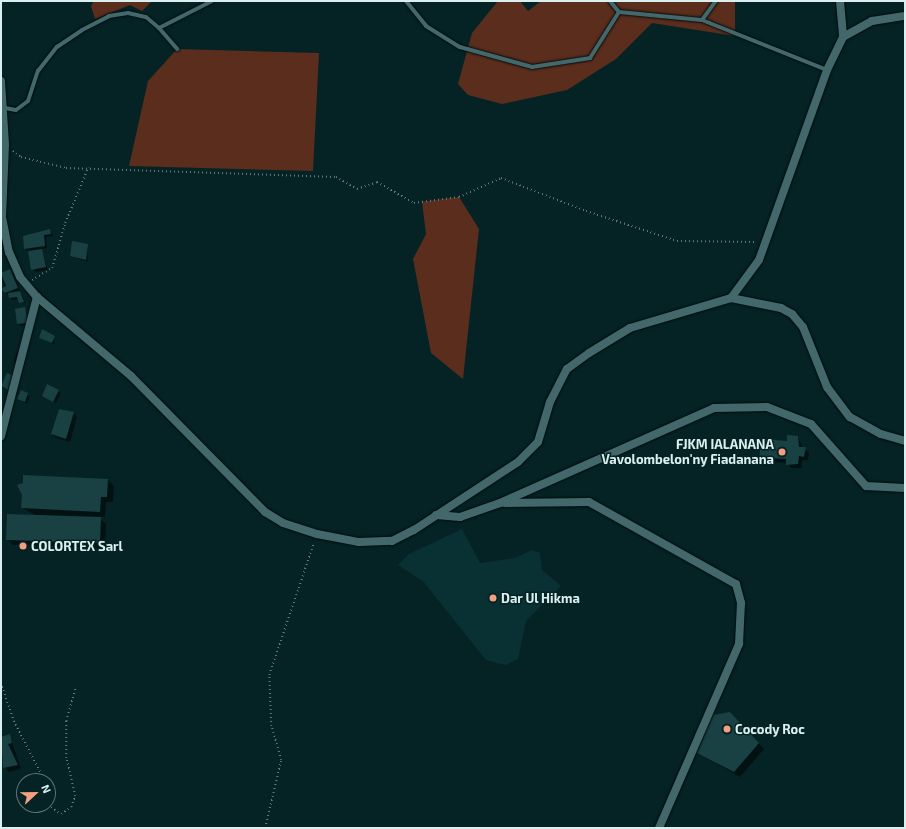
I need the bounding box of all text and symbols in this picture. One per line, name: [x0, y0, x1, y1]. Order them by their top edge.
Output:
place label: FJKM IALANANA Vavolombelon'ny Fiadanana: [601, 437, 774, 468]
marker: FJKM IALANANA Vavolombelon'ny Fiadanana: [777, 447, 787, 457]
place label: COLORTEX Sarl: [31, 538, 123, 554]
marker: COLORTEX Sarl: [18, 541, 28, 551]
place label: Dar Ul Hikma: [501, 590, 580, 606]
marker: Dar Ul Hikma: [488, 593, 498, 603]
place label: Cocody Roc: [735, 721, 805, 737]
marker: Cocody Roc: [722, 724, 732, 734]
north arrow: [16, 773, 56, 813]
text: N: [39, 783, 54, 795]

